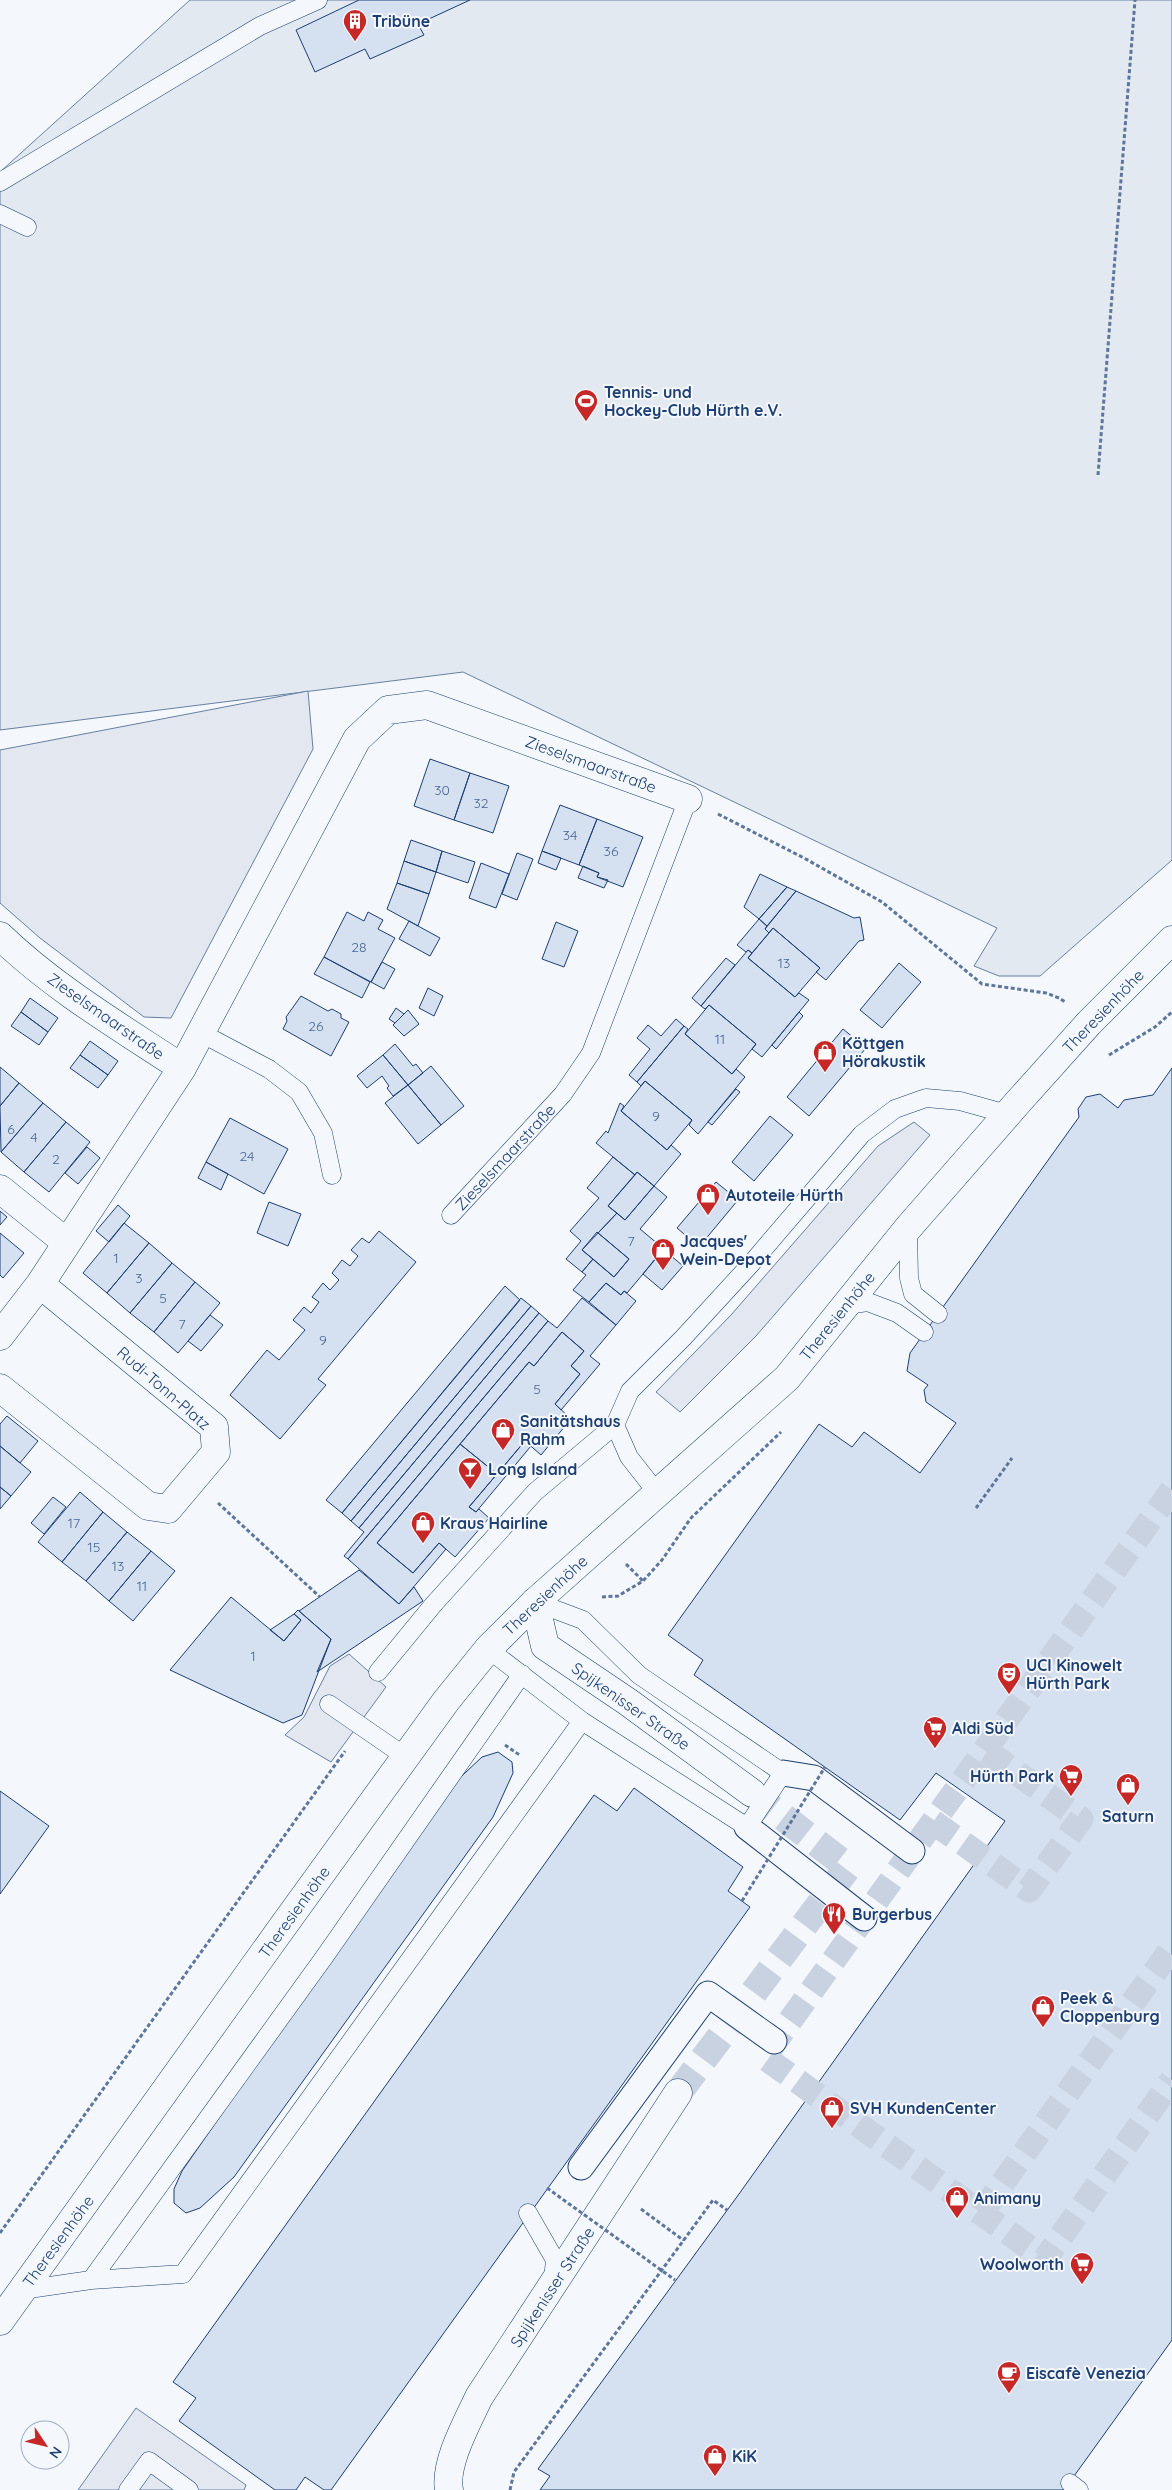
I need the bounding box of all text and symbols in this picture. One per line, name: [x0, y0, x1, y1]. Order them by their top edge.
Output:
building icon: Tribüne: [342, 8, 368, 42]
place label: Tribüne: [372, 11, 430, 31]
place label: Tennis- und Hockey-Club Hürth e.V.: [604, 382, 782, 420]
sports icon: Tennis- und Hockey-Club Hürth e.V.: [573, 388, 599, 422]
street label: Zieselsmaarstraße: [523, 731, 659, 797]
house number: 30: [434, 781, 450, 799]
house number: 32: [473, 794, 489, 812]
house number: 34: [563, 826, 577, 844]
house number: 36: [604, 842, 619, 860]
house number: 28: [351, 938, 367, 956]
house number: 13: [778, 954, 790, 972]
street label: Theresienhöhe: [1058, 965, 1148, 1057]
street label: Zieselsmaarstraße: [44, 968, 168, 1064]
house number: 26: [308, 1017, 324, 1035]
house number: 11: [715, 1030, 725, 1048]
place label: Köttgen Hörakustik: [842, 1033, 926, 1071]
shop icon: Köttgen Hörakustik: [812, 1039, 838, 1073]
street label: Zieselsmaarstraße: [451, 1100, 559, 1214]
house number: 9: [652, 1107, 660, 1125]
house number: 6: [7, 1120, 15, 1138]
house number: 4: [30, 1128, 38, 1146]
house number: 24: [240, 1147, 254, 1165]
house number: 2: [52, 1150, 60, 1168]
shop icon: Autoteile Hürth: [695, 1182, 721, 1216]
place label: Autoteile Hürth: [726, 1185, 843, 1205]
place label: Jacques' Wein-Depot: [680, 1231, 772, 1269]
house number: 7: [627, 1232, 635, 1250]
shop icon: Jacques' Wein-Depot: [650, 1237, 676, 1271]
house number: 1: [113, 1249, 119, 1267]
street label: Theresienhöhe: [795, 1267, 879, 1365]
house number: 3: [135, 1269, 143, 1287]
house number: 5: [159, 1289, 167, 1307]
house number: 7: [178, 1315, 186, 1333]
house number: 9: [319, 1331, 327, 1349]
street label: Rudi-Tonn-Platz: [113, 1342, 215, 1434]
house number: 5: [533, 1380, 541, 1398]
place label: Sanitätshaus Rahm: [520, 1411, 621, 1449]
shop icon: Sanitätshaus Rahm: [490, 1417, 516, 1451]
bar icon: Long Island: [457, 1456, 483, 1490]
place label: Long Island: [488, 1459, 577, 1479]
shop icon: Kraus Hairline: [410, 1510, 436, 1544]
place label: Kraus Hairline: [440, 1513, 548, 1533]
house number: 17: [68, 1514, 80, 1532]
house number: 15: [88, 1538, 100, 1556]
street label: Theresienhöhe: [498, 1551, 592, 1639]
house number: 13: [112, 1557, 124, 1575]
house number: 11: [137, 1577, 147, 1595]
house number: 1: [250, 1647, 256, 1665]
place label: UCI Kinowelt Hürth Park: [1026, 1655, 1123, 1693]
street label: Spijkenisser Straße: [568, 1658, 694, 1754]
theatre icon: UCI Kinowelt Hürth Park: [996, 1661, 1022, 1695]
supermarket icon: Aldi Süd: [922, 1715, 948, 1749]
place label: Aldi Süd: [952, 1718, 1014, 1738]
supermarket icon: Hürth Park: [1058, 1763, 1084, 1797]
place label: Hürth Park: [970, 1766, 1054, 1786]
shop icon: Saturn: [1115, 1772, 1141, 1806]
place label: Saturn: [1102, 1806, 1154, 1826]
street label: Theresienhöhe: [254, 1862, 334, 1962]
restaurant icon: Burgerbus: [821, 1901, 847, 1935]
place label: Burgerbus: [852, 1904, 932, 1924]
place label: Peek & Cloppenburg: [1060, 1988, 1160, 2026]
shop icon: Peek & Cloppenburg: [1030, 1994, 1056, 2028]
shop icon: SVH KundenCenter: [819, 2095, 845, 2129]
place label: SVH KundenCenter: [850, 2098, 997, 2118]
shop icon: Animany: [944, 2185, 970, 2219]
place label: Animany: [974, 2188, 1041, 2208]
street label: Theresienhöhe: [18, 2191, 98, 2291]
street label: Spijkenisser Straße: [506, 2223, 598, 2351]
supermarket icon: Woolworth: [1069, 2251, 1095, 2285]
place label: Woolworth: [980, 2254, 1064, 2274]
cafe icon: Eiscafè Venezia: [996, 2360, 1022, 2394]
place label: Eiscafè Venezia: [1026, 2363, 1146, 2383]
north arrow: [20, 2420, 70, 2470]
text: N: [45, 2443, 66, 2462]
shop icon: KiK: [702, 2443, 728, 2477]
place label: KiK: [732, 2446, 757, 2466]

